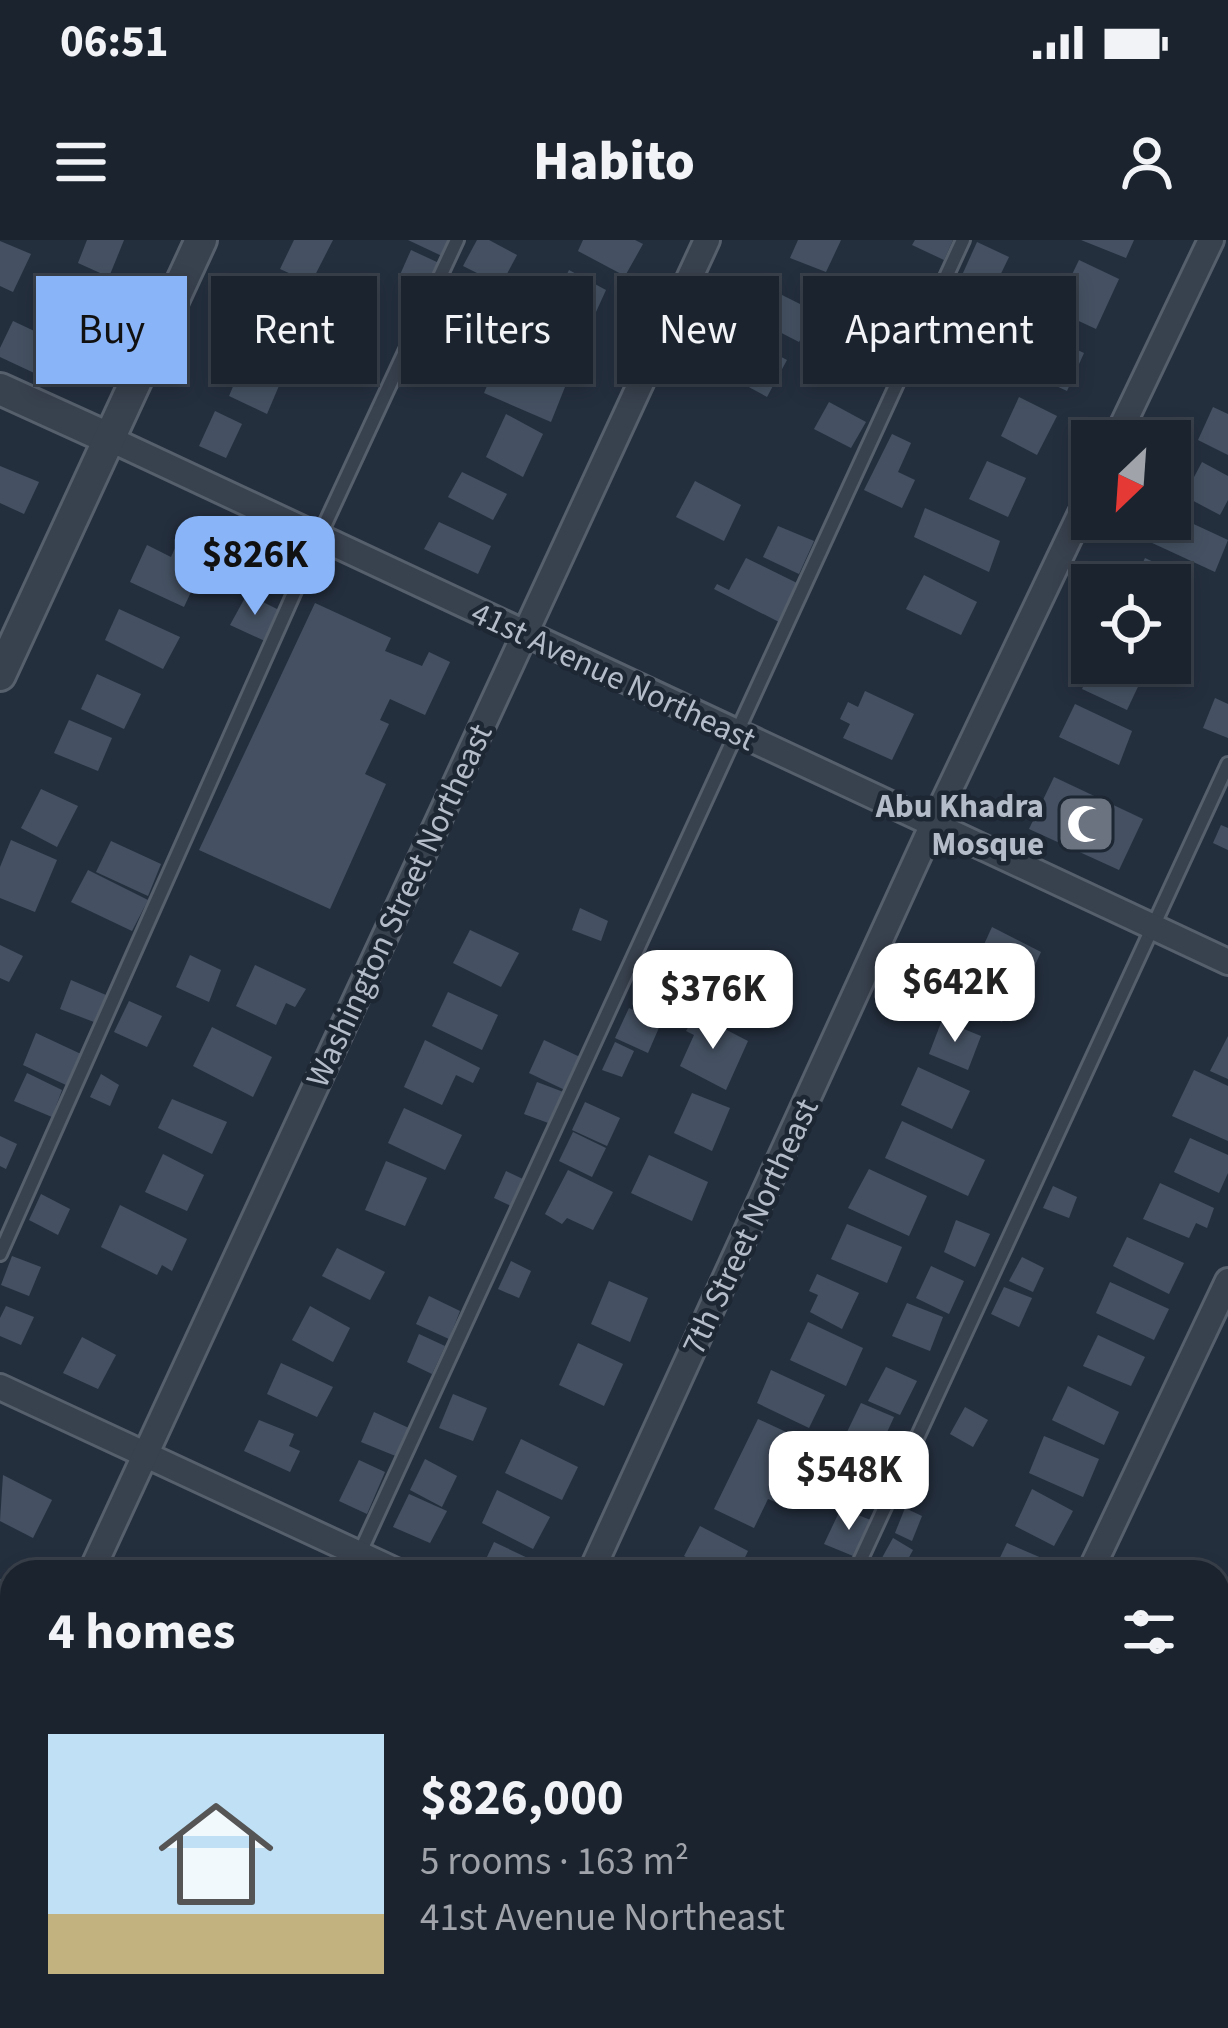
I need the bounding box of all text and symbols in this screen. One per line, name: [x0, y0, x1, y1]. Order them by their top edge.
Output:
text: 06:51: [60, 10, 169, 74]
text: Habito: [533, 124, 695, 201]
icon: menu: [48, 129, 114, 195]
icon: person: [1114, 129, 1180, 195]
chip: Buy: [36, 276, 187, 384]
chip: Rent: [211, 276, 377, 384]
chip: Filters: [401, 276, 593, 384]
chip: New: [617, 276, 779, 384]
chip: Apartment: [803, 276, 1076, 384]
north arrow: [1071, 420, 1191, 540]
map controls: [1071, 420, 1191, 684]
pin: $826K: [171, 516, 339, 618]
text: $826K: [202, 527, 308, 583]
button: locate: [1071, 564, 1191, 684]
street label: 41st Avenue Northeast: [464, 590, 763, 763]
street label: Washington Street Northeast: [294, 716, 504, 1095]
place label: Abu Khadra Mosque: [875, 783, 1044, 868]
mosque icon: Abu Khadra Mosque: [1055, 793, 1117, 855]
pin: $642K: [871, 943, 1039, 1045]
pin: $376K: [629, 950, 797, 1052]
text: $642K: [902, 954, 1008, 1010]
text: $376K: [660, 961, 766, 1017]
street label: 7th Street Northeast: [670, 1091, 830, 1363]
pin: $548K: [765, 1431, 933, 1533]
text: $548K: [796, 1442, 902, 1498]
text: 4 homes: [48, 1596, 235, 1668]
icon: filters: [1116, 1599, 1182, 1665]
text: $826,000: [420, 1762, 624, 1834]
icon: home: [144, 1782, 288, 1926]
text: 5 rooms · 163 m²: [420, 1834, 689, 1890]
text: 41st Avenue Northeast: [420, 1890, 785, 1946]

